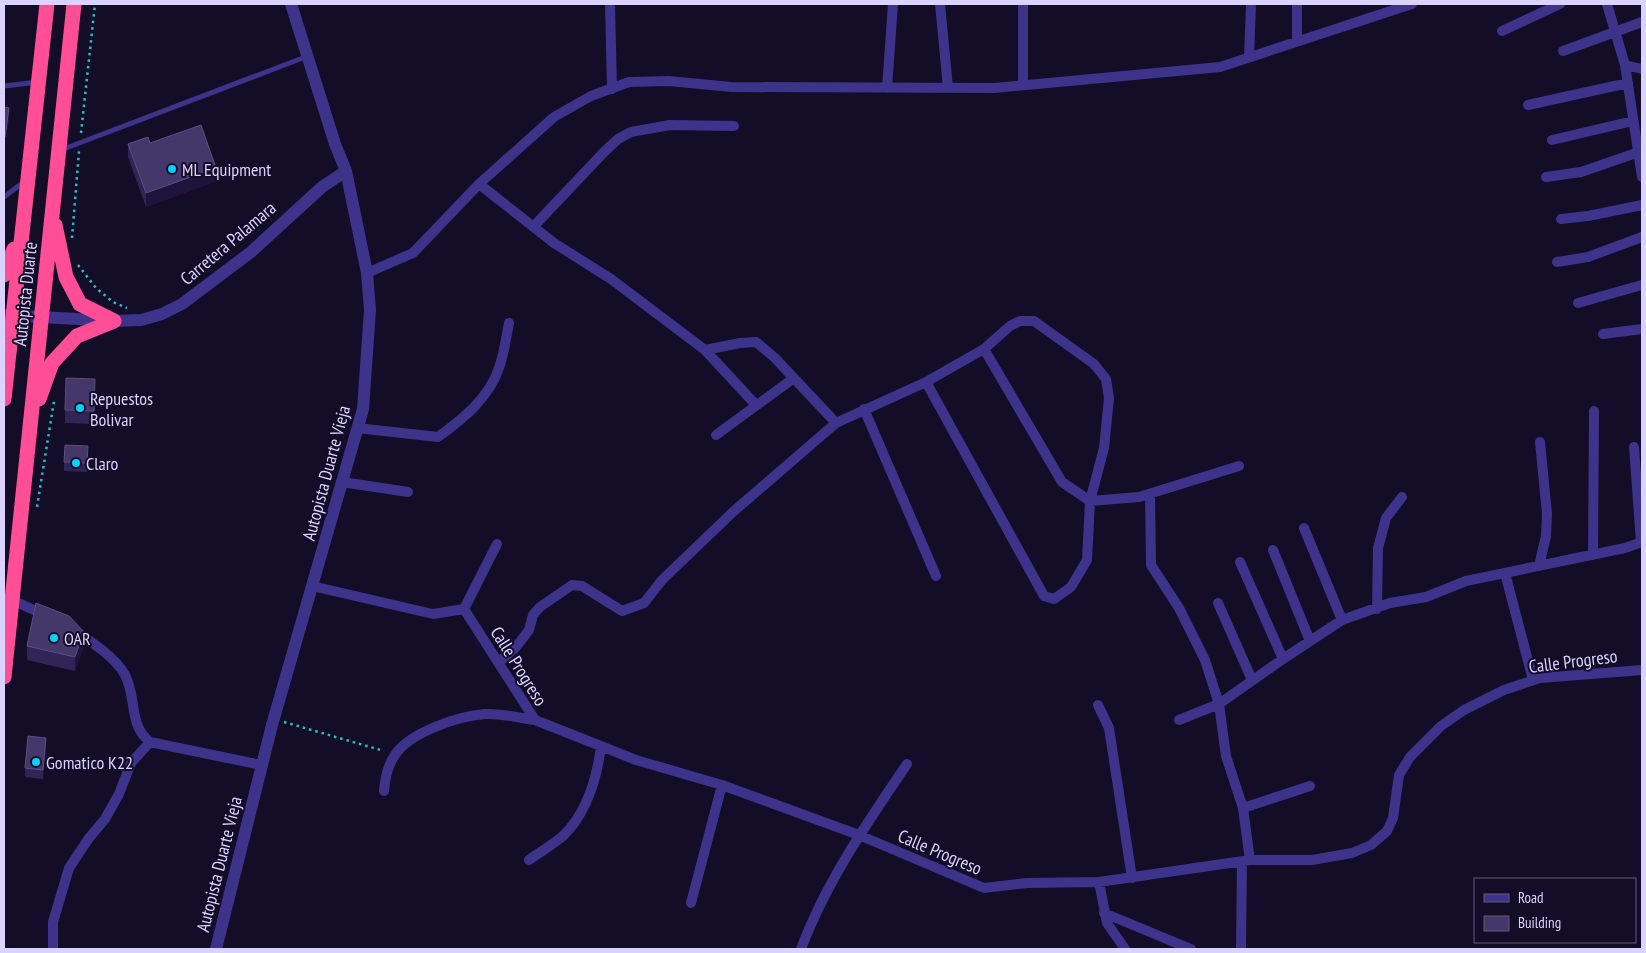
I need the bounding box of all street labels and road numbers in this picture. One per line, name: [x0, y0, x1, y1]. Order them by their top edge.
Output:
street label: Carretera Palamara: [175, 196, 281, 290]
street label: Autopista Duarte: [8, 241, 42, 347]
street label: Autopista Duarte Vieja: [297, 403, 355, 543]
street label: Calle Progreso: [486, 622, 552, 710]
street label: Calle Progreso: [1527, 644, 1619, 678]
street label: Autopista Duarte Vieja: [191, 794, 247, 934]
street label: Calle Progreso: [894, 824, 986, 880]

